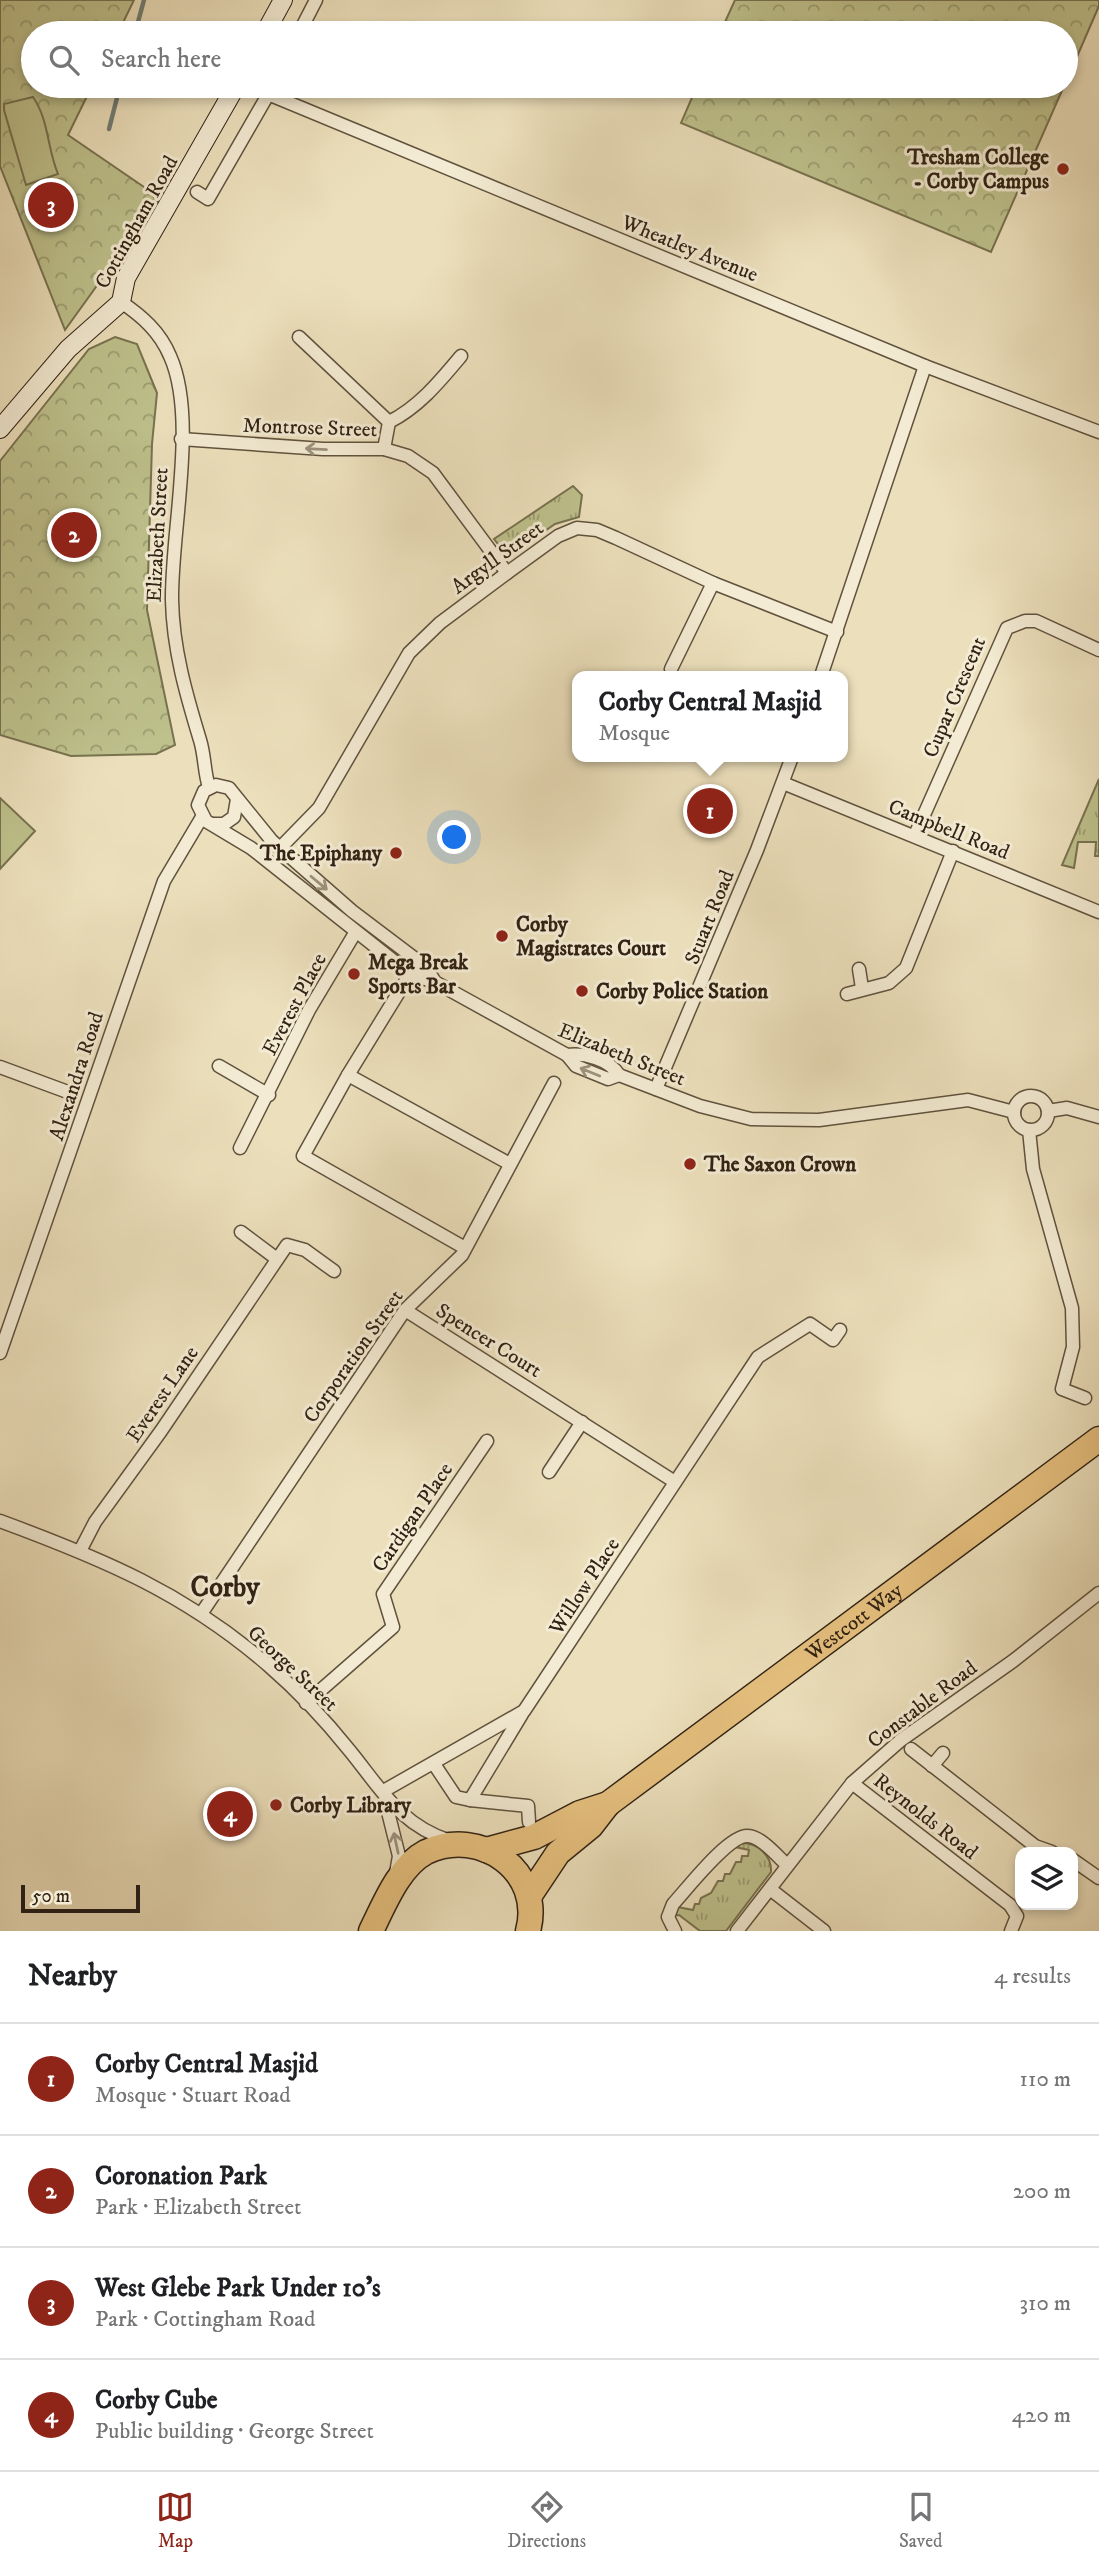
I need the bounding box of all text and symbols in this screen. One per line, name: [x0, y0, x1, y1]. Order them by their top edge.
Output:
search box: [21, 21, 1078, 98]
icon: search: [45, 41, 83, 79]
text: Search here: [101, 43, 221, 76]
place label: Tresham College - Corby Campus: [906, 145, 1049, 195]
street label: Cottingham Road: [90, 151, 184, 293]
marker: Tresham College - Corby Campus: [1055, 161, 1071, 177]
pin: 3: [28, 179, 74, 231]
street label: Wheatley Avenue: [617, 209, 762, 288]
street label: Montrose Street: [242, 413, 378, 443]
one-way arrow: [305, 442, 328, 455]
street label: Elizabeth Street: [141, 467, 175, 603]
pin: 2: [51, 509, 97, 561]
street label: Argyll Street: [446, 515, 549, 600]
street label: Cupar Crescent: [918, 633, 992, 762]
popup: [572, 671, 848, 762]
text: Corby Central Masjid: [599, 686, 821, 719]
text: Mosque: [599, 719, 670, 748]
pin: 1: [687, 785, 733, 837]
street label: Campbell Road: [884, 794, 1013, 866]
your location: [437, 820, 471, 854]
place label: The Epiphany: [259, 841, 383, 867]
marker: The Epiphany: [388, 845, 404, 861]
street label: Stuart Road: [679, 866, 741, 968]
one-way arrow: [309, 875, 327, 891]
place label: Corby Magistrates Court: [516, 912, 666, 962]
marker: Corby Magistrates Court: [494, 928, 510, 944]
street label: Everest Place: [257, 949, 333, 1060]
place label: Mega Break Sports Bar: [368, 950, 469, 1000]
marker: Mega Break Sports Bar: [346, 966, 362, 982]
place label: Corby Police Station: [596, 979, 769, 1005]
marker: Corby Police Station: [574, 983, 590, 999]
street label: Alexandra Road: [44, 1008, 110, 1144]
street label: Elizabeth Street: [554, 1018, 689, 1092]
one-way arrow: [580, 1065, 602, 1078]
place label: The Saxon Crown: [703, 1152, 857, 1178]
marker: The Saxon Crown: [682, 1156, 698, 1172]
street label: Corporation Street: [298, 1285, 410, 1428]
street label: Spencer Court: [431, 1298, 546, 1384]
street label: Everest Lane: [121, 1341, 205, 1448]
street label: Cardigan Place: [367, 1458, 459, 1577]
street label: Willow Place: [543, 1533, 626, 1641]
district label: Corby: [191, 1570, 260, 1605]
street label: Westcott Way: [800, 1577, 909, 1667]
street label: George Street: [242, 1620, 343, 1717]
street label: Constable Road: [863, 1655, 983, 1754]
street label: Reynolds Road: [868, 1768, 983, 1866]
pin: 4: [207, 1788, 253, 1840]
place label: Corby Library: [290, 1793, 412, 1819]
marker: Corby Library: [268, 1797, 284, 1813]
one-way arrow: [388, 1832, 402, 1855]
map controls: [1015, 1847, 1078, 1910]
button: layers: [1015, 1847, 1078, 1910]
scale bar: [21, 1882, 140, 1914]
text: 50 m: [32, 1885, 70, 1908]
text: Nearby: [28, 1958, 117, 1995]
text: 4 results: [994, 1962, 1071, 1991]
text: Corby Central Masjid: [95, 2048, 318, 2081]
text: 1: [47, 2065, 55, 2094]
text: 110 m: [1020, 2065, 1071, 2094]
text: Mosque · Stuart Road: [95, 2081, 291, 2110]
text: Coronation Park: [95, 2160, 267, 2193]
text: 2: [45, 2177, 57, 2206]
text: 200 m: [1013, 2177, 1071, 2206]
text: Park · Elizabeth Street: [95, 2193, 301, 2222]
text: West Glebe Park Under 10's: [95, 2272, 381, 2305]
text: 3: [47, 2289, 55, 2318]
text: 310 m: [1019, 2289, 1071, 2318]
text: Park · Cottingham Road: [95, 2305, 315, 2334]
text: Corby Cube: [95, 2384, 217, 2417]
text: 4: [44, 2401, 58, 2430]
text: 420 m: [1012, 2401, 1071, 2430]
text: Public building · George Street: [95, 2417, 374, 2446]
tab: Map: [156, 2488, 194, 2553]
tab: Directions: [507, 2488, 586, 2553]
tab: Saved: [899, 2488, 943, 2553]

